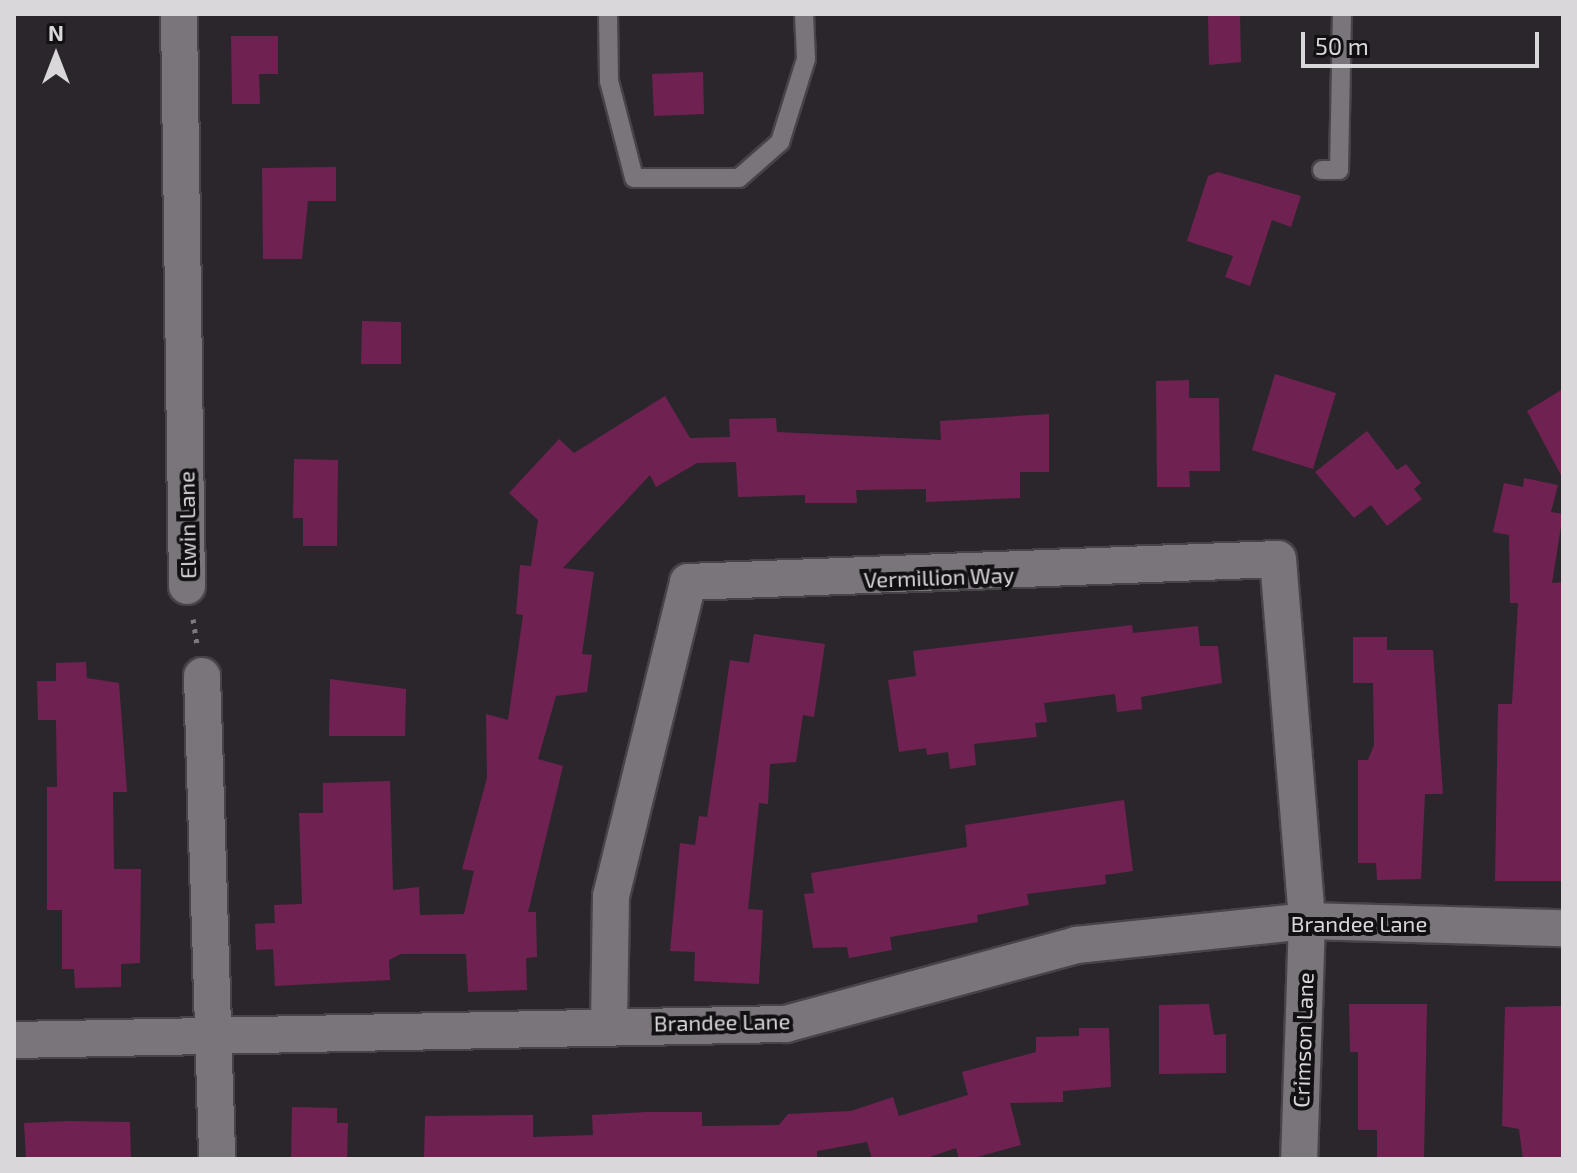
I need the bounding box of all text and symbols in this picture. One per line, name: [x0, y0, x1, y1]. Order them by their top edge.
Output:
north arrow: [16, 16, 96, 96]
scale bar: [1305, 16, 1543, 66]
text: N: [48, 19, 64, 45]
text: 50 m: [1315, 31, 1369, 60]
street label: Elwin Lane: [173, 471, 201, 579]
street label: Vermillion Way: [863, 561, 1015, 593]
street label: Brandee Lane: [1291, 911, 1427, 937]
street label: Crimson Lane: [1287, 972, 1319, 1108]
street label: Brandee Lane: [654, 1008, 790, 1036]

